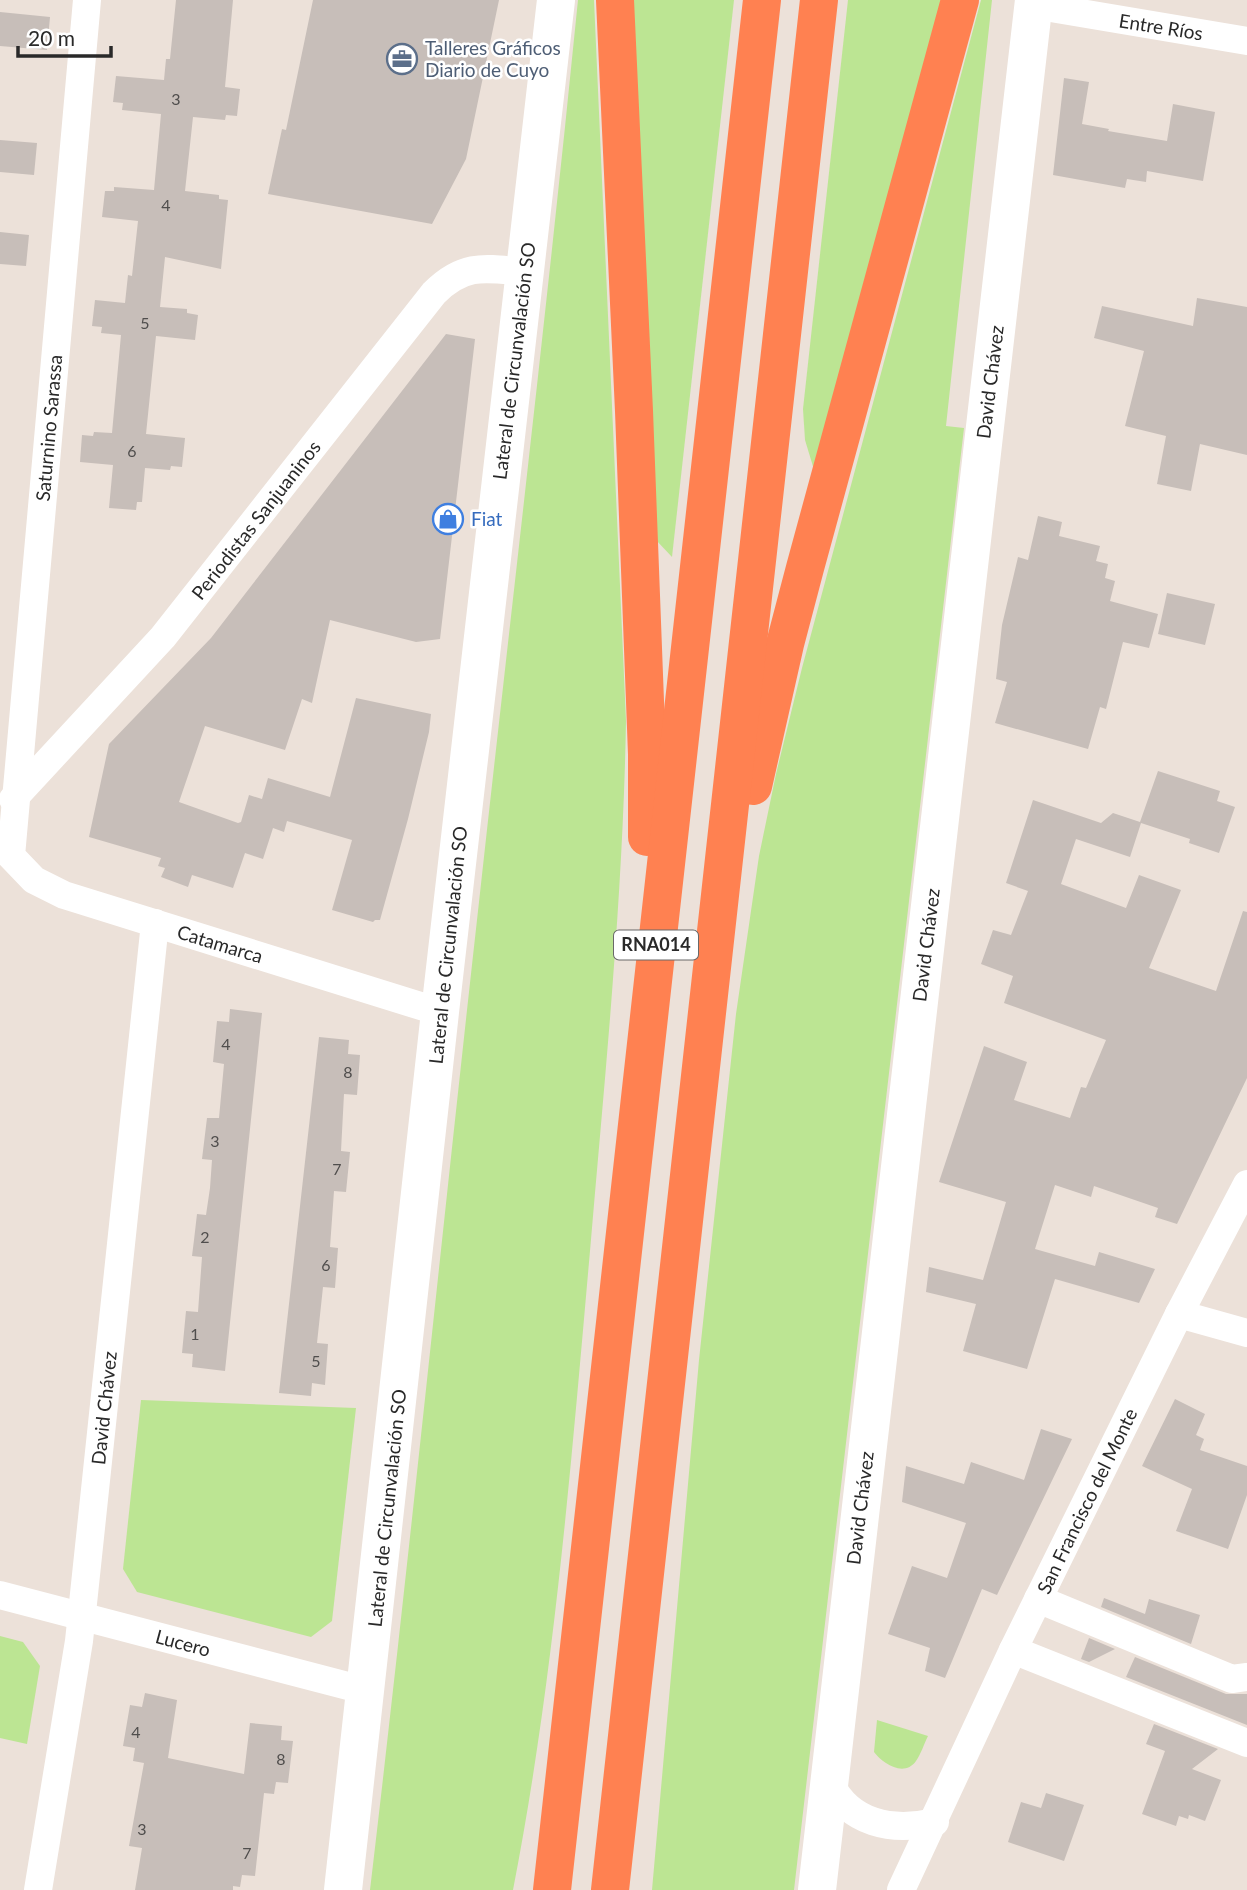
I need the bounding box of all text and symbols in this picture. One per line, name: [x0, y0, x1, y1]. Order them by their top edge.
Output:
street label: Entre Ríos: [1117, 9, 1205, 44]
scale bar: [18, 14, 110, 58]
text: 20 m: [28, 25, 75, 50]
place label: Talleres Gráficos Diario de Cuyo: [425, 36, 561, 81]
office icon: Talleres Gráficos Diario de Cuyo: [385, 42, 419, 76]
house number: 3: [171, 89, 181, 108]
house number: 4: [161, 195, 171, 214]
street label: Lateral de Circunvalación SO: [488, 241, 539, 481]
house number: 5: [140, 313, 150, 332]
street label: David Chávez: [971, 324, 1008, 440]
street label: Saturnino Sarassa: [31, 354, 66, 502]
street label: Periodistas Sanjuaninos: [186, 436, 325, 604]
house number: 6: [127, 441, 137, 460]
shop icon: Fiat: [431, 502, 465, 536]
place label: Fiat: [471, 507, 503, 530]
street label: Lateral de Circunvalación SO: [424, 825, 471, 1065]
street label: David Chávez: [907, 887, 944, 1003]
street label: Catamarca: [175, 920, 266, 967]
road number: RNA014: [614, 930, 698, 960]
house number: 4: [221, 1034, 231, 1053]
house number: 8: [343, 1062, 353, 1081]
house number: 3: [210, 1131, 220, 1150]
house number: 7: [332, 1159, 342, 1178]
house number: 2: [200, 1227, 210, 1246]
house number: 6: [321, 1255, 331, 1274]
house number: 1: [190, 1324, 200, 1343]
street label: David Chávez: [86, 1350, 121, 1466]
house number: 5: [311, 1351, 321, 1370]
street label: Lateral de Circunvalación SO: [363, 1388, 410, 1628]
street label: San Francisco del Monte: [1032, 1404, 1142, 1597]
street label: David Chávez: [841, 1450, 878, 1566]
street label: Lucero: [153, 1624, 213, 1661]
house number: 4: [131, 1722, 141, 1741]
house number: 8: [276, 1749, 286, 1768]
house number: 3: [137, 1819, 147, 1838]
house number: 7: [242, 1843, 252, 1862]

